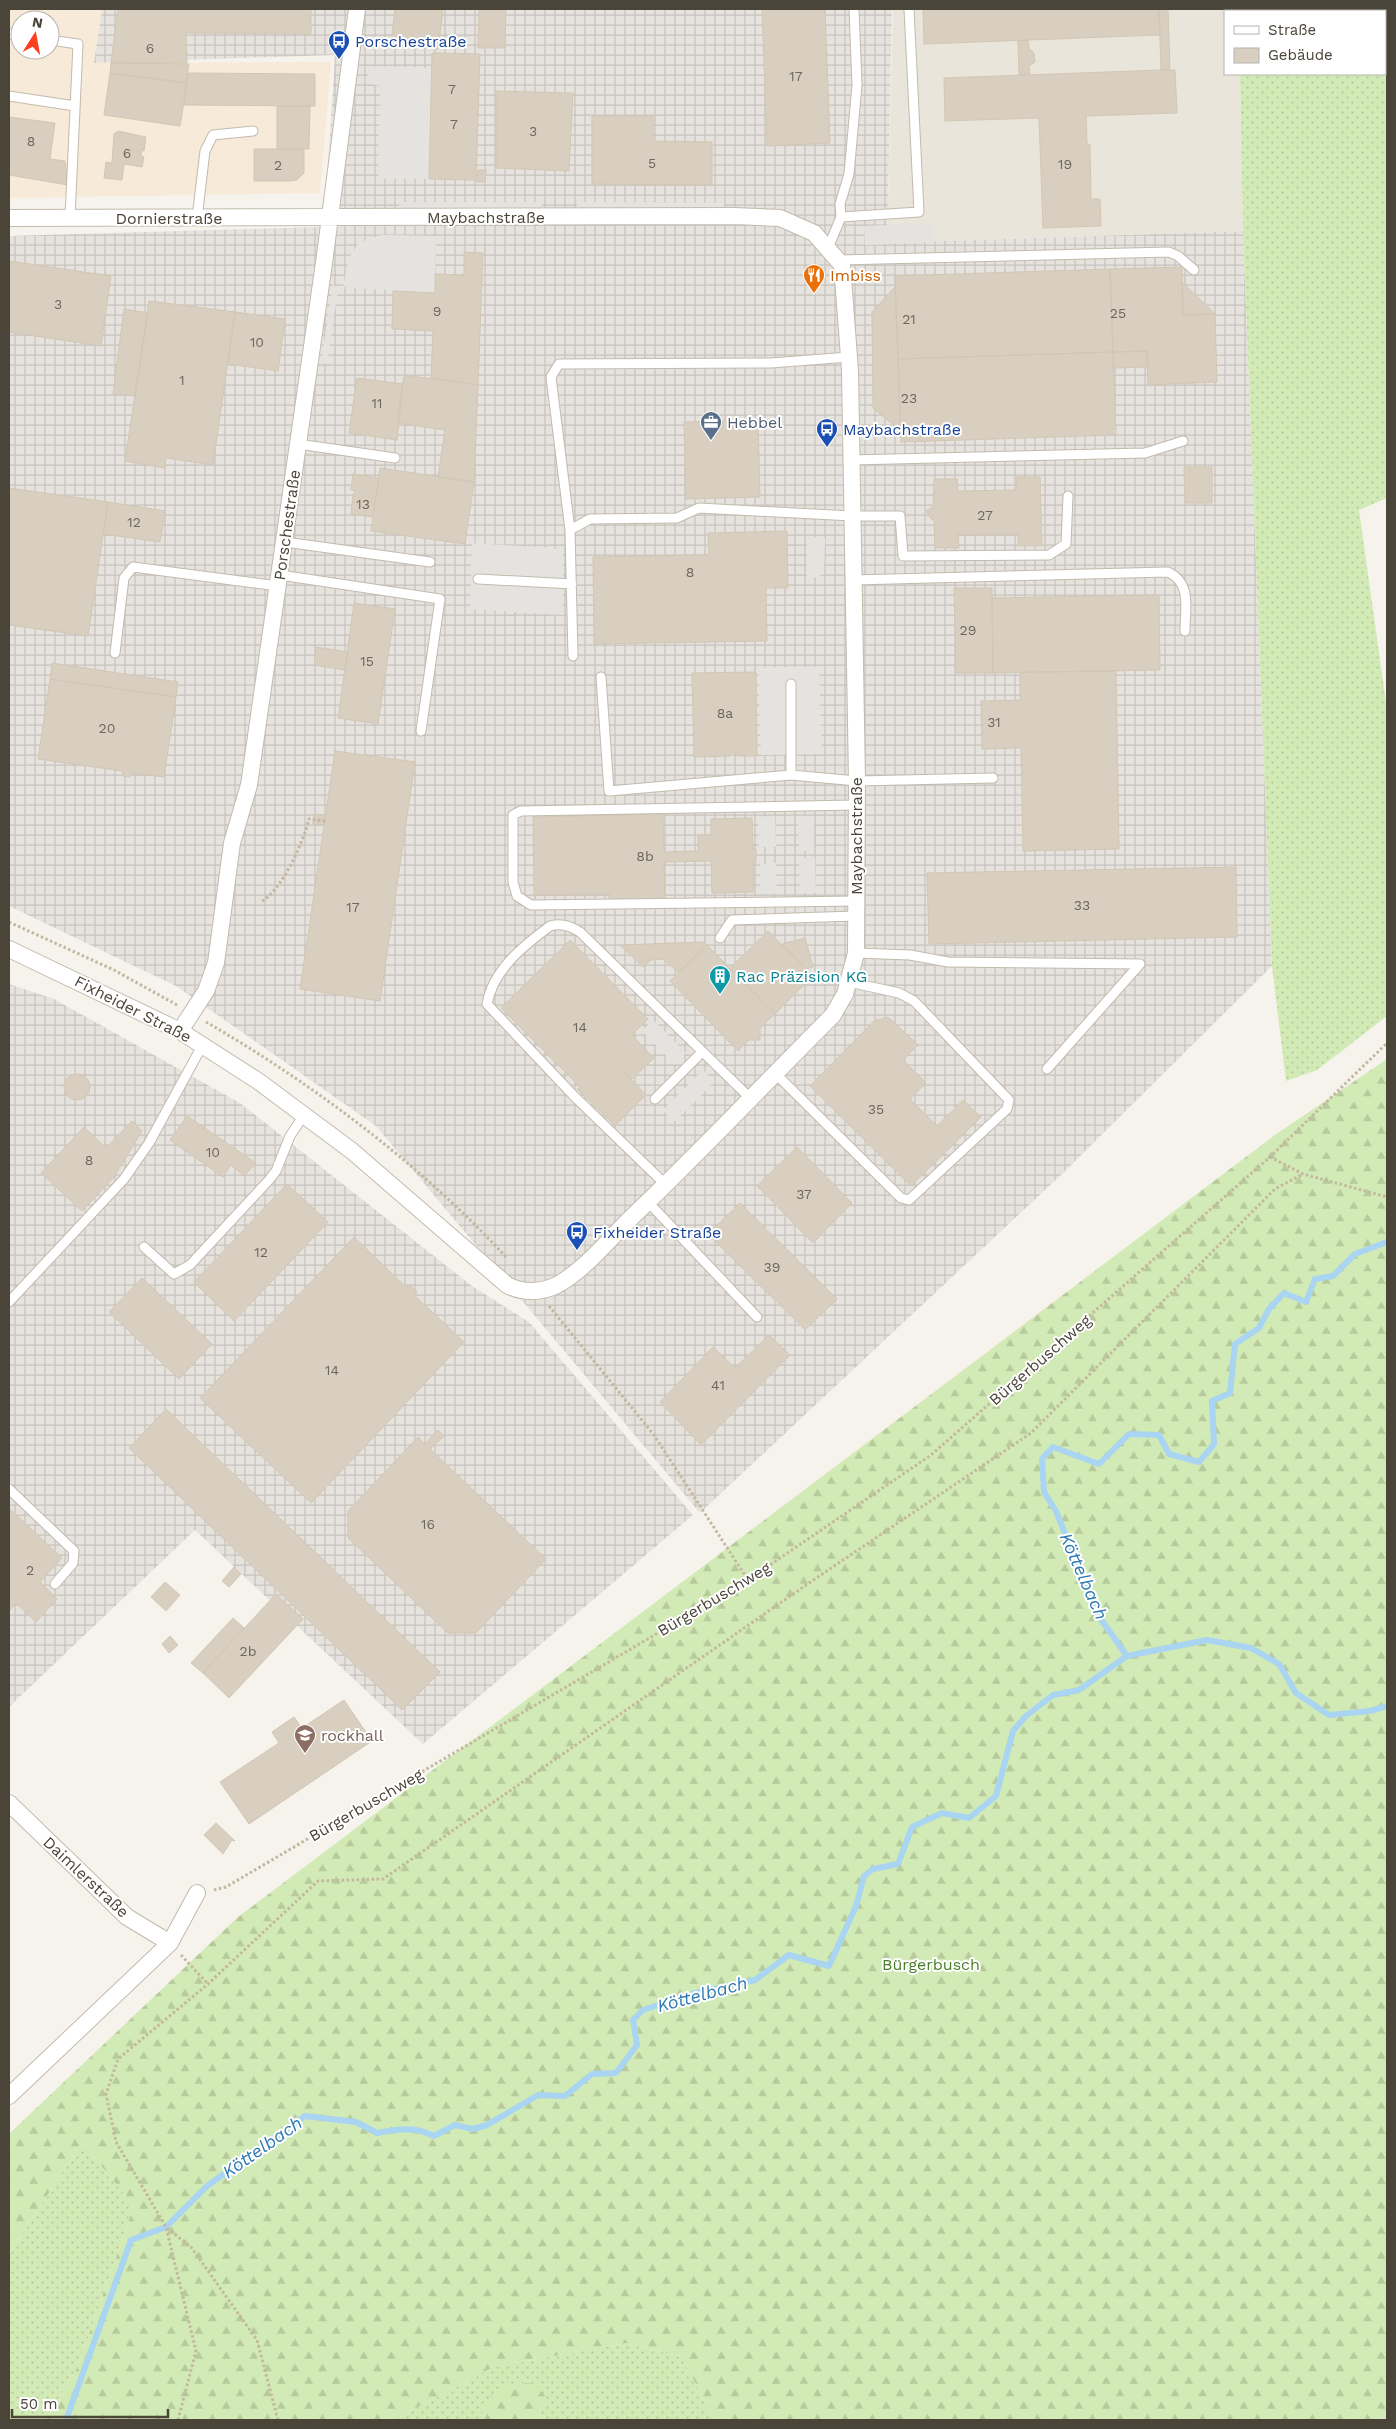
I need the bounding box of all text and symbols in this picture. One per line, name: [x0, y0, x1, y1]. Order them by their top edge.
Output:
north arrow: [10, 10, 60, 60]
legend: [1224, 10, 1386, 75]
text: N: [31, 13, 44, 31]
text: Straße: [1268, 21, 1316, 39]
bus stop icon: Porschestraße: [327, 29, 351, 60]
place label: Porschestraße: [355, 32, 467, 51]
house number: 6: [146, 40, 154, 56]
text: Gebäude: [1268, 46, 1333, 64]
house number: 17: [789, 68, 803, 84]
house number: 7: [448, 81, 456, 97]
house number: 7: [450, 116, 458, 132]
house number: 3: [529, 123, 537, 139]
house number: 8: [27, 133, 35, 149]
house number: 6: [123, 145, 131, 161]
house number: 5: [648, 155, 656, 171]
house number: 19: [1058, 156, 1072, 172]
house number: 2: [274, 157, 282, 173]
street label: Maybachstraße: [427, 208, 545, 227]
street label: Dornierstraße: [116, 209, 222, 228]
restaurant icon: Imbiss: [802, 263, 826, 294]
place label: Imbiss: [830, 266, 881, 285]
house number: 3: [54, 296, 62, 312]
house number: 9: [433, 303, 441, 319]
house number: 25: [1110, 305, 1126, 321]
house number: 21: [902, 311, 916, 327]
house number: 10: [250, 334, 264, 350]
house number: 1: [179, 372, 185, 388]
house number: 23: [901, 390, 917, 406]
house number: 11: [372, 395, 382, 411]
office icon: Hebbel: [699, 410, 723, 441]
place label: Hebbel: [727, 413, 782, 432]
bus stop icon: Maybachstraße: [815, 417, 839, 448]
place label: Maybachstraße: [843, 420, 961, 439]
street label: Porschestraße: [270, 468, 304, 582]
house number: 13: [356, 496, 370, 512]
house number: 27: [977, 507, 993, 523]
house number: 12: [127, 514, 141, 530]
house number: 8: [686, 564, 694, 580]
house number: 29: [960, 622, 976, 638]
house number: 15: [360, 653, 374, 669]
house number: 8a: [717, 705, 733, 721]
house number: 31: [987, 714, 1001, 730]
house number: 20: [99, 720, 115, 736]
street label: Maybachstraße: [847, 777, 866, 895]
house number: 8b: [636, 848, 654, 864]
house number: 33: [1074, 897, 1090, 913]
house number: 17: [346, 899, 360, 915]
building icon: Rac Präzision KG: [708, 964, 732, 995]
place label: Rac Präzision KG: [736, 967, 867, 986]
street label: Fixheider Straße: [72, 971, 194, 1047]
house number: 14: [573, 1019, 587, 1035]
house number: 35: [868, 1101, 884, 1117]
house number: 10: [206, 1144, 220, 1160]
house number: 8: [85, 1152, 93, 1168]
house number: 37: [796, 1186, 812, 1202]
bus stop icon: Fixheider Straße: [565, 1220, 589, 1251]
place label: Fixheider Straße: [593, 1223, 721, 1242]
house number: 12: [254, 1244, 268, 1260]
house number: 39: [764, 1259, 780, 1275]
street label: Bürgerbuschweg: [985, 1310, 1095, 1409]
house number: 14: [325, 1362, 339, 1378]
house number: 41: [711, 1377, 725, 1393]
house number: 16: [421, 1516, 435, 1532]
water label: Köttelbach: [1056, 1529, 1112, 1623]
street label: Bürgerbuschweg: [654, 1557, 774, 1640]
house number: 2: [26, 1562, 34, 1578]
house number: 2b: [240, 1643, 256, 1659]
school or university icon: rockhall: [293, 1723, 317, 1754]
place label: rockhall: [321, 1726, 384, 1745]
street label: Bürgerbuschweg: [306, 1764, 427, 1845]
street label: Daimlerstraße: [39, 1833, 133, 1921]
park label: Bürgerbusch: [882, 1955, 980, 1974]
water label: Köttelbach: [655, 1972, 749, 2016]
water label: Köttelbach: [218, 2112, 306, 2182]
scale bar: [12, 2386, 169, 2418]
text: 50 m: [20, 2395, 57, 2413]

